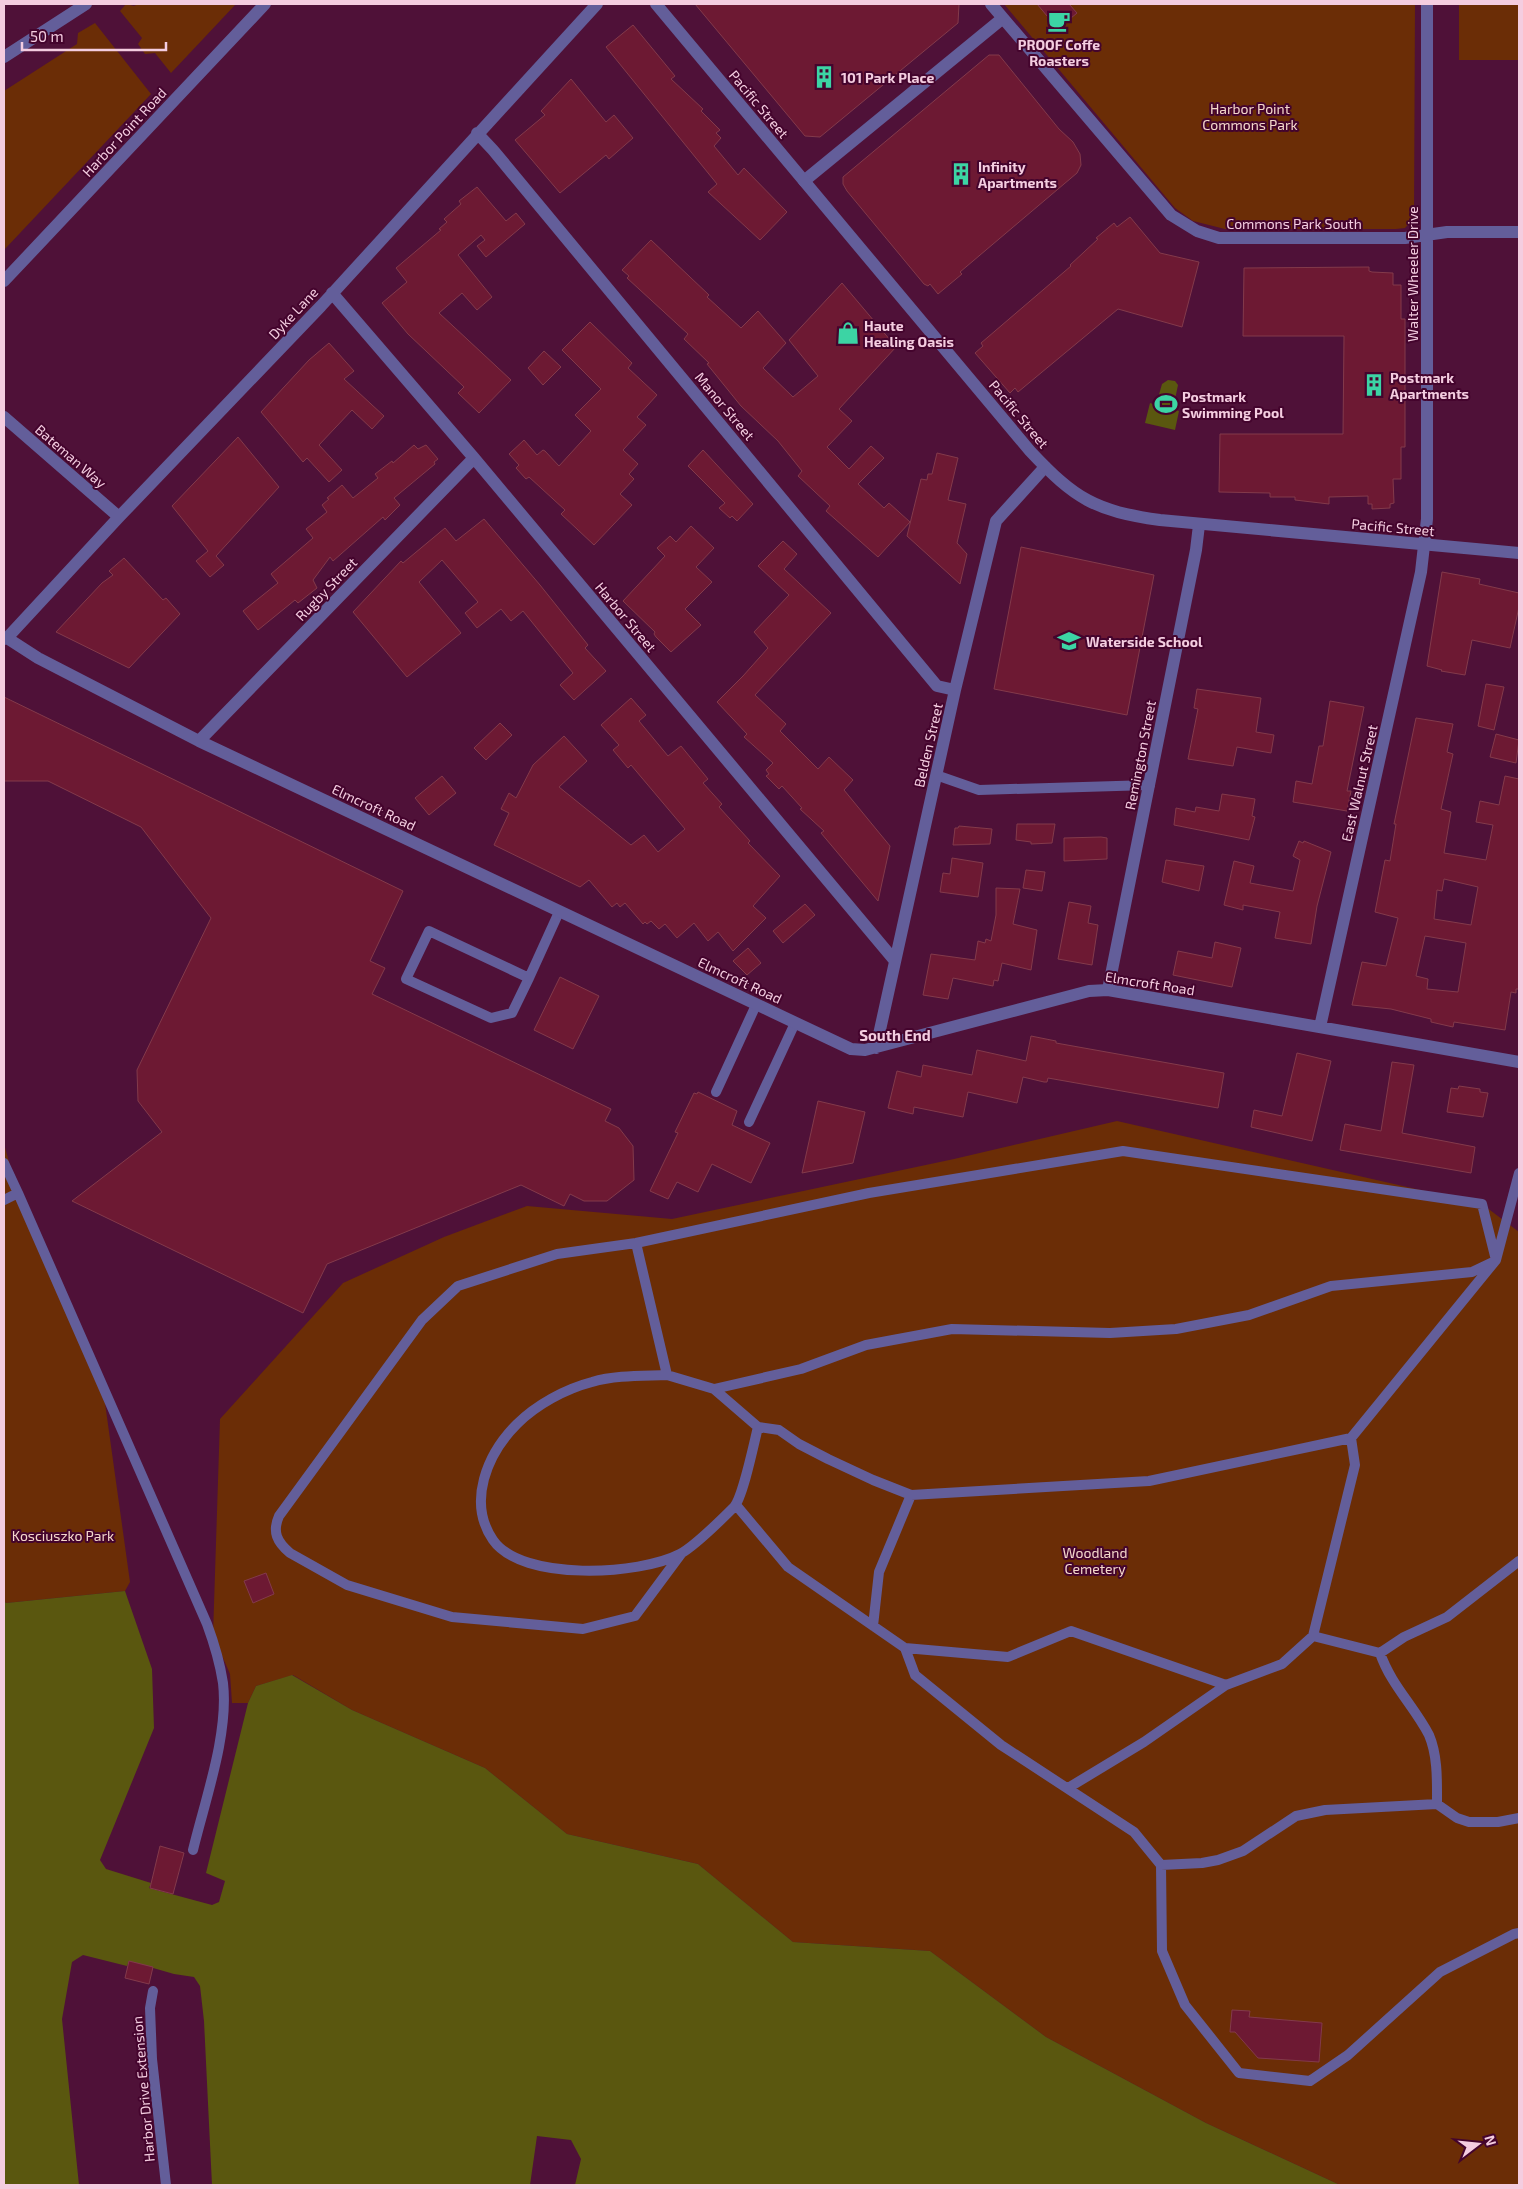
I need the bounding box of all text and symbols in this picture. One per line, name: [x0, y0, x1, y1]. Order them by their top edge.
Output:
cafe icon: PROOF Coffe Roasters: [1046, 8, 1072, 34]
scale bar: [22, 20, 166, 52]
text: 50 m: [30, 27, 64, 45]
place label: PROOF Coffe Roasters: [1018, 36, 1100, 69]
building icon: 101 Park Place: [811, 64, 837, 90]
street label: Pacific Street: [726, 67, 792, 141]
place label: 101 Park Place: [841, 69, 935, 86]
street label: Harbor Point Road: [78, 84, 170, 180]
park label: Harbor Point Commons Park: [1202, 100, 1298, 133]
place label: Infinity Apartments: [978, 158, 1057, 191]
building icon: Infinity Apartments: [948, 161, 974, 187]
street label: Walter Wheeler Drive: [1404, 206, 1421, 342]
street label: Commons Park South: [1226, 215, 1362, 232]
street label: Dyke Lane: [265, 284, 321, 342]
place label: Haute Healing Oasis: [864, 317, 954, 350]
shop icon: Haute Healing Oasis: [835, 320, 861, 346]
street label: Manor Street: [692, 369, 758, 443]
place label: Postmark Apartments: [1390, 369, 1469, 402]
building icon: Postmark Apartments: [1361, 372, 1387, 398]
street label: Pacific Street: [986, 377, 1052, 451]
place label: Postmark Swimming Pool: [1182, 388, 1284, 421]
sports icon: Postmark Swimming Pool: [1153, 391, 1179, 417]
street label: Bateman Way: [32, 421, 110, 492]
street label: Pacific Street: [1351, 515, 1435, 539]
street label: Rugby Street: [292, 554, 360, 624]
street label: Harbor Street: [592, 579, 660, 655]
school or university icon: Waterside School: [1056, 628, 1082, 654]
place label: Waterside School: [1086, 633, 1203, 650]
street label: Remington Street: [1121, 699, 1159, 811]
street label: Belden Street: [910, 701, 946, 789]
street label: East Walnut Street: [1337, 723, 1381, 843]
street label: Elmcroft Road: [329, 780, 419, 834]
street label: Elmcroft Road: [695, 953, 785, 1007]
street label: Elmcroft Road: [1104, 968, 1196, 998]
district label: South End: [859, 1026, 931, 1044]
park label: Kosciuszko Park: [12, 1527, 114, 1544]
park label: Woodland Cemetery: [1063, 1544, 1127, 1577]
street label: Harbor Drive Extension: [128, 2015, 158, 2163]
north arrow: [1453, 2119, 1503, 2169]
text: N: [1481, 2133, 1501, 2147]

